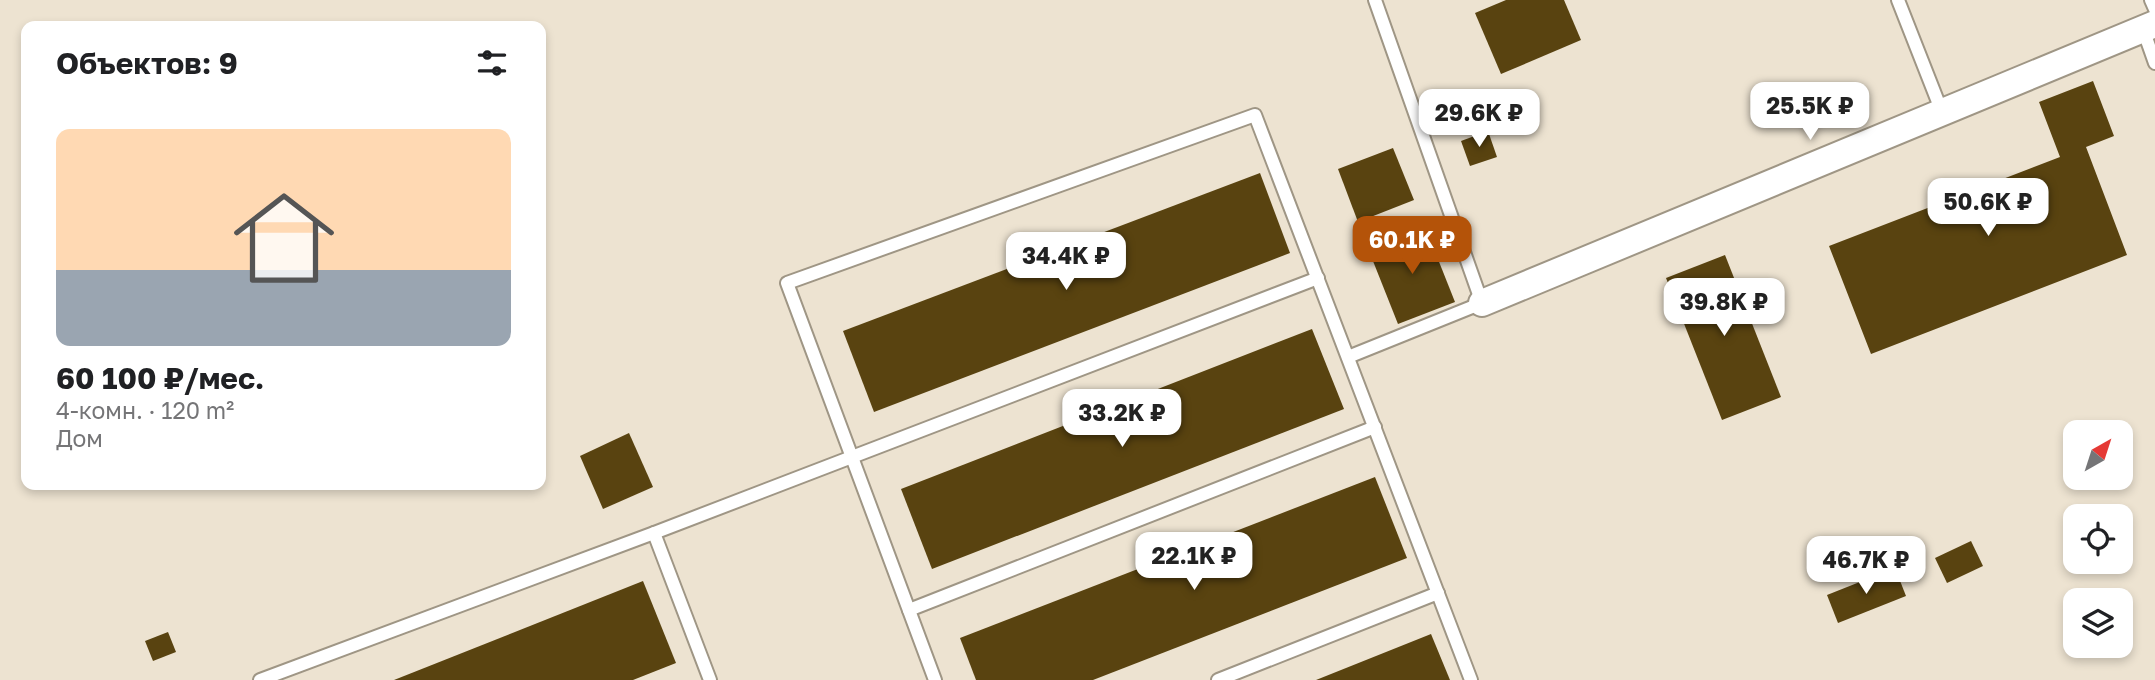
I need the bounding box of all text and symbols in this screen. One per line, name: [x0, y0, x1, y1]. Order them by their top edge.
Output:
icon: filters: [473, 44, 511, 82]
text: Объектов: 9: [56, 45, 238, 81]
pin: 25.5K ₽: [1745, 82, 1875, 142]
pin: 29.6K ₽: [1414, 90, 1544, 149]
text: 25.5K ₽: [1766, 91, 1854, 119]
text: 29.6K ₽: [1435, 98, 1523, 126]
icon: home: [221, 175, 347, 301]
pin: 50.6K ₽: [1923, 178, 2053, 238]
text: 50.6K ₽: [1944, 187, 2032, 215]
pin: 60.1K ₽: [1347, 216, 1477, 276]
text: 60.1K ₽: [1369, 225, 1455, 253]
pin: 34.4K ₽: [1001, 232, 1131, 292]
text: 34.4K ₽: [1022, 241, 1110, 269]
pin: 39.8K ₽: [1659, 278, 1789, 338]
text: 39.8K ₽: [1680, 287, 1768, 315]
text: 60 100 ₽/мес.: [56, 360, 264, 396]
pin: 33.2K ₽: [1057, 390, 1187, 449]
text: 4-комн. · 120 m²: [56, 396, 234, 424]
text: 33.2K ₽: [1078, 398, 1166, 426]
north arrow: [2063, 420, 2133, 490]
map controls: [2063, 420, 2133, 658]
text: Дом: [56, 424, 103, 452]
button: locate: [2063, 504, 2133, 574]
pin: 22.1K ₽: [1129, 532, 1259, 592]
pin: 46.7K ₽: [1801, 536, 1931, 596]
text: 22.1K ₽: [1151, 541, 1237, 569]
text: 46.7K ₽: [1823, 545, 1909, 573]
button: layers: [2063, 588, 2133, 658]

